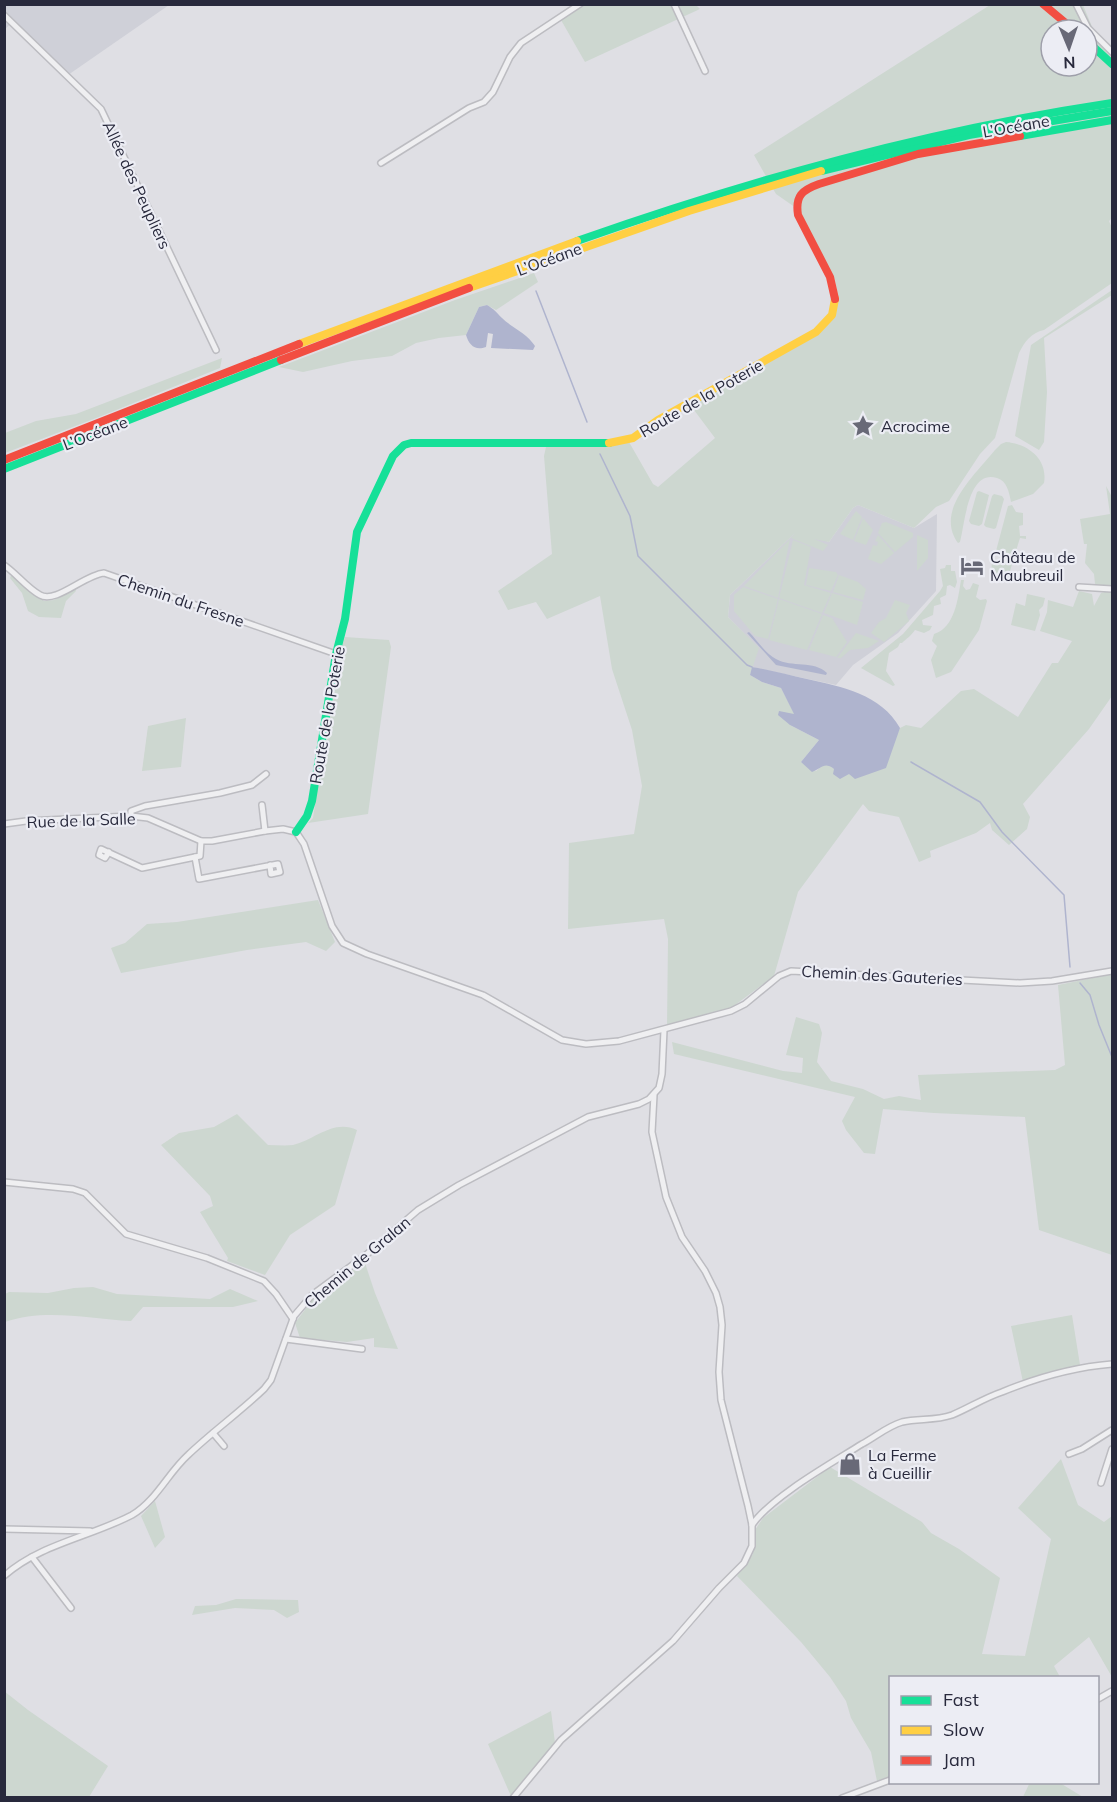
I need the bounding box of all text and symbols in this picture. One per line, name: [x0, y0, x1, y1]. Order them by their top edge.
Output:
north arrow: [1039, 18, 1099, 78]
text: N: [1063, 53, 1076, 73]
street label: L’Océane: [981, 110, 1051, 142]
street label: Allée des Peupliers: [99, 118, 175, 252]
street label: L’Océane: [514, 238, 584, 280]
street label: Route de la Poterie: [636, 354, 766, 442]
street label: L’Océane: [60, 412, 130, 454]
place icon: Acrocime: [850, 413, 876, 439]
place label: Acrocime: [881, 416, 950, 436]
place label: Château de Maubreuil: [990, 547, 1075, 585]
hotel icon: Château de Maubreuil: [959, 553, 985, 579]
street label: Chemin du Fresne: [115, 569, 247, 631]
street label: Route de la Poterie: [305, 645, 349, 785]
street label: Rue de la Salle: [26, 808, 136, 832]
street label: Chemin des Gauteries: [801, 961, 963, 989]
street label: Chemin de Gralan: [300, 1212, 414, 1312]
place label: La Ferme à Cueillir: [868, 1445, 936, 1483]
shop icon: La Ferme à Cueillir: [837, 1451, 863, 1477]
legend: [889, 1676, 1099, 1784]
text: Fast: [943, 1688, 979, 1711]
text: Slow: [943, 1718, 985, 1741]
text: Jam: [943, 1748, 976, 1771]

